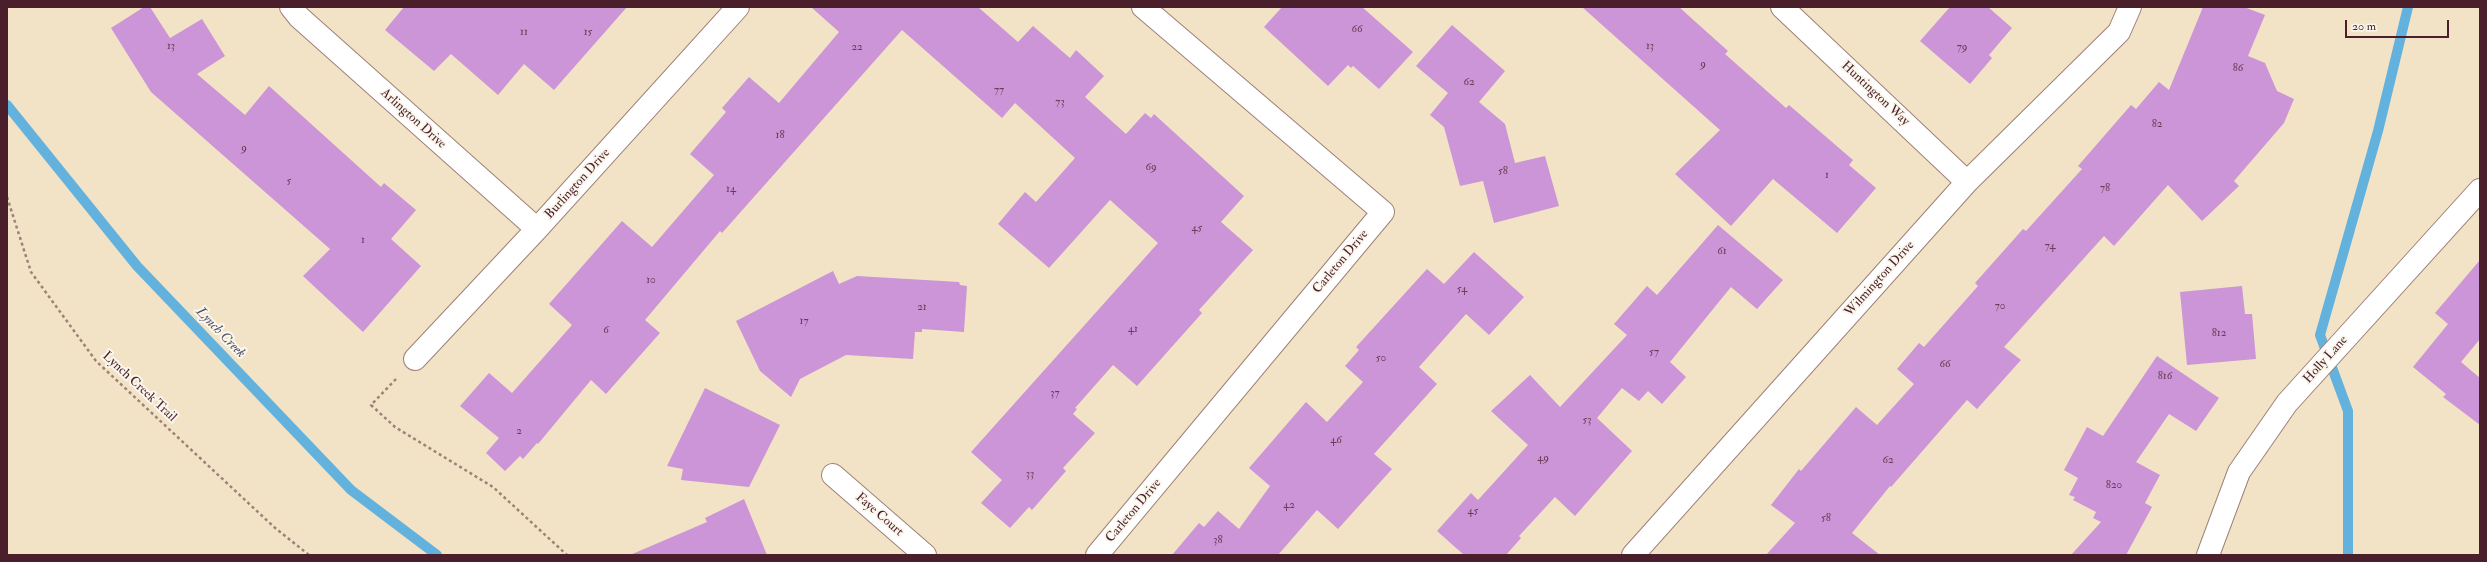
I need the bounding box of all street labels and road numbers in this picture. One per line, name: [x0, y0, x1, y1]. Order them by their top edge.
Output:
street label: Huntington Way: [1838, 58, 1912, 130]
street label: Arlington Drive: [377, 86, 449, 152]
street label: Burlington Drive: [542, 146, 614, 222]
street label: Carleton Drive: [1310, 227, 1372, 297]
street label: Wilmington Drive: [1842, 238, 1918, 320]
street label: Holly Lane: [2301, 333, 2351, 387]
street label: Lynch Creek Trail: [99, 349, 179, 425]
street label: Carleton Drive: [1103, 476, 1165, 546]
street label: Faye Court: [852, 490, 906, 540]

